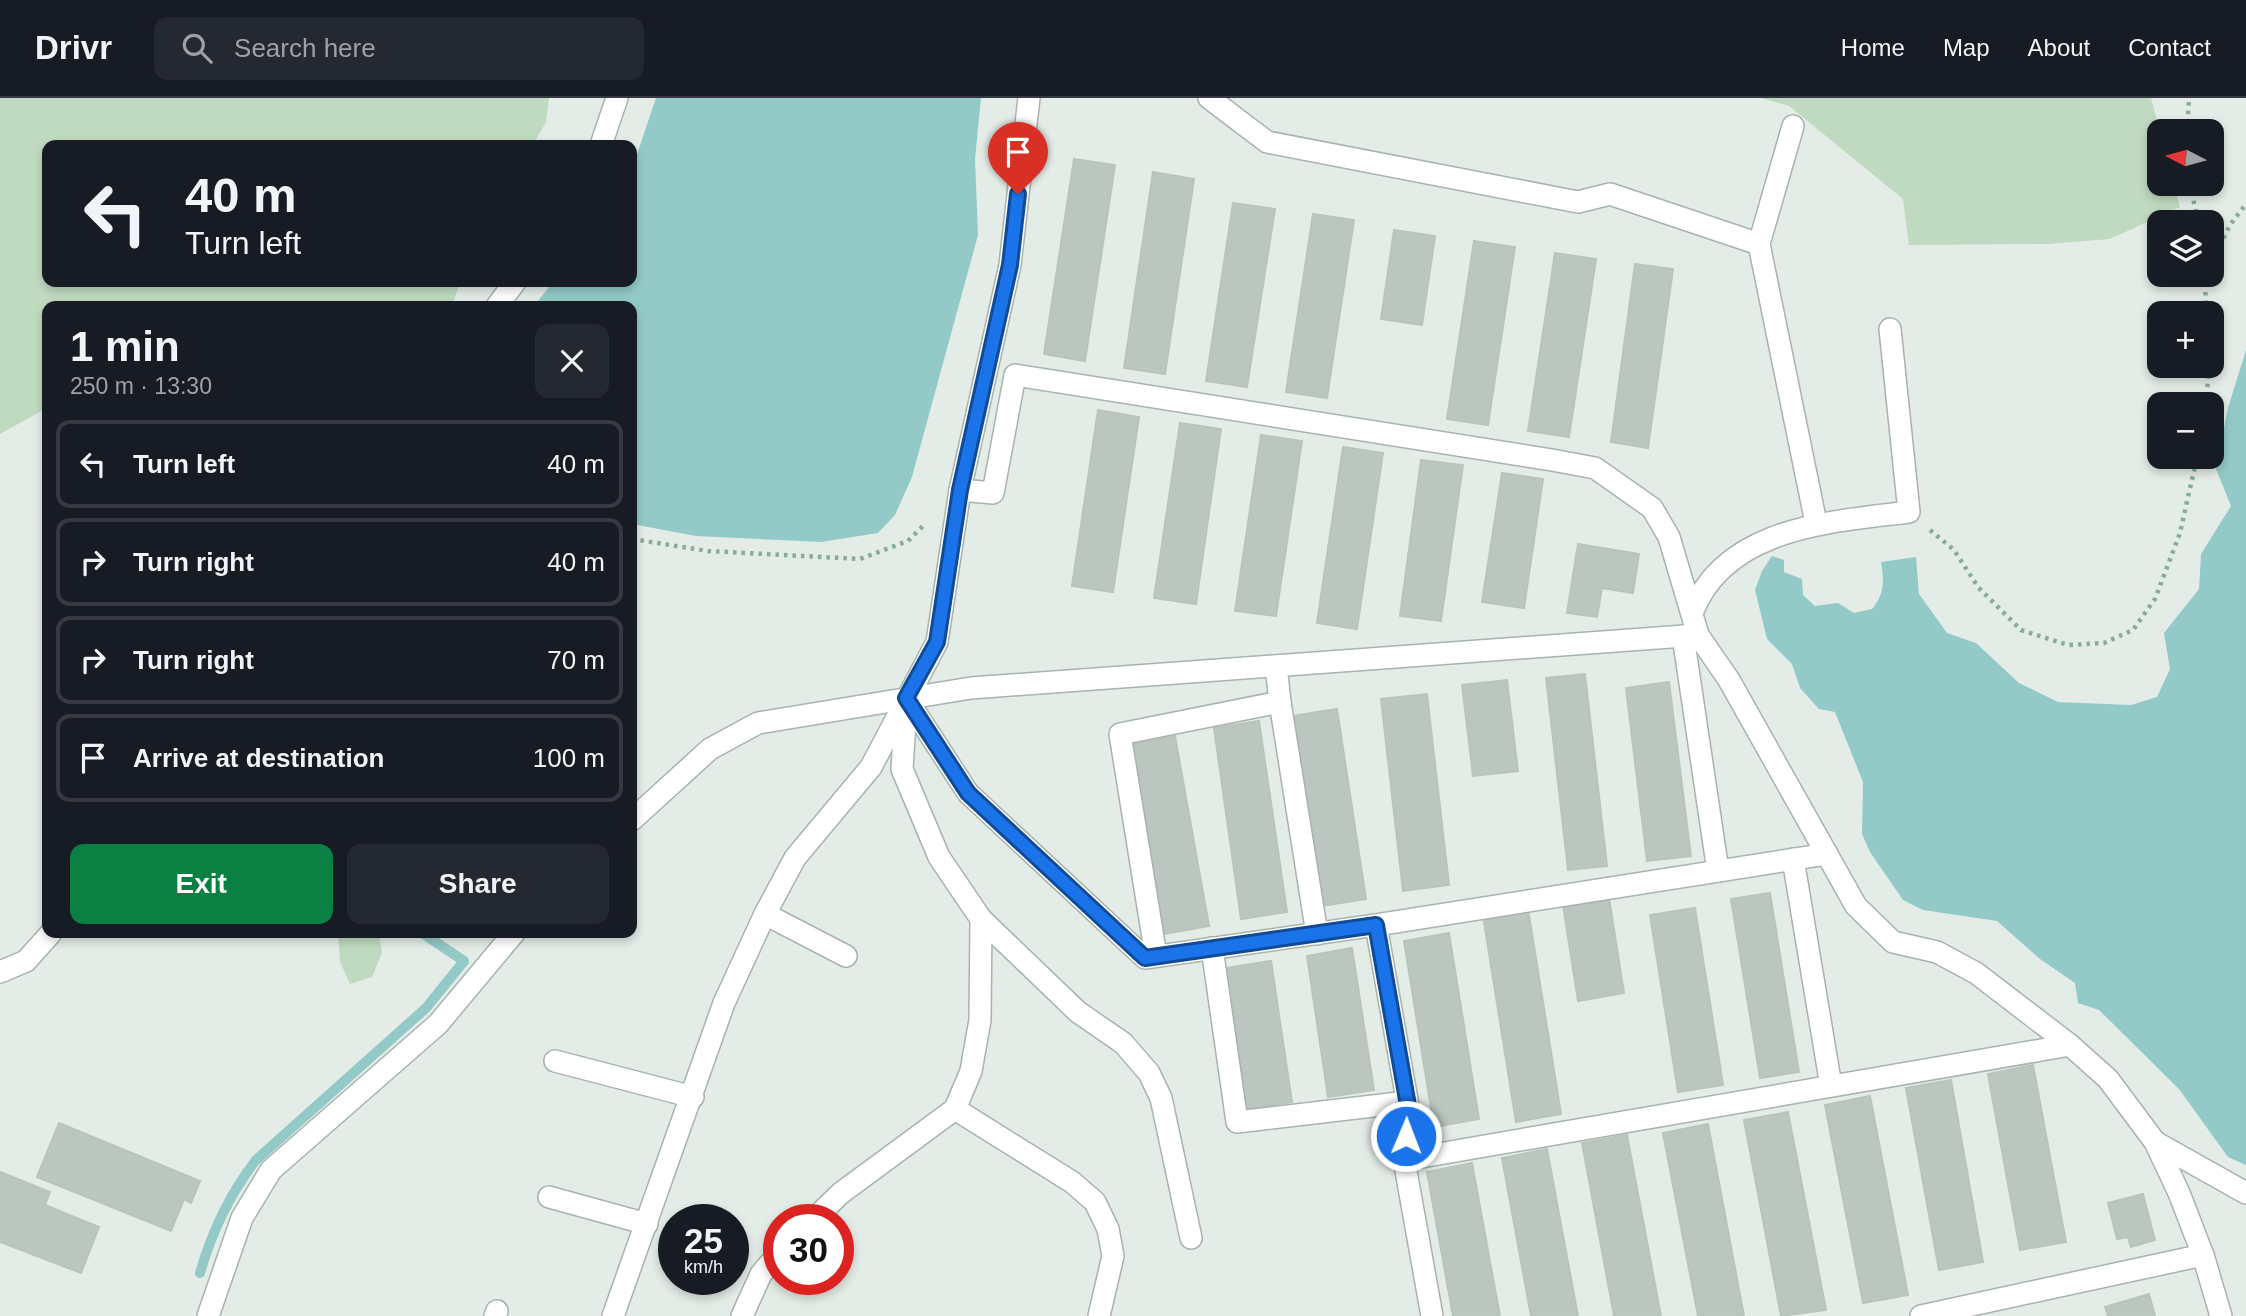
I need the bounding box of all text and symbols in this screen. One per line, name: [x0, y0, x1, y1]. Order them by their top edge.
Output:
search box: [154, 17, 644, 80]
text: Drivr: [35, 29, 112, 66]
icon: search: [178, 29, 216, 67]
text: Search here: [234, 33, 376, 63]
text: Home: [1841, 34, 1905, 61]
text: Map: [1943, 34, 1990, 61]
text: About: [2028, 34, 2090, 61]
text: Contact: [2128, 34, 2211, 61]
north arrow: [2147, 119, 2224, 196]
map controls: [2147, 119, 2224, 469]
pin: [988, 122, 1048, 194]
icon: arrive: [999, 133, 1037, 171]
icon: left: [70, 168, 161, 259]
text: 40 m: [185, 168, 297, 222]
button: layers: [2147, 210, 2224, 287]
text: Turn left: [185, 225, 301, 261]
button: +: [2147, 301, 2224, 378]
text: 1 min: [70, 323, 180, 370]
button: close: [535, 324, 609, 398]
text: 250 m · 13:30: [70, 373, 212, 399]
button: −: [2147, 392, 2224, 469]
icon: left: [74, 445, 112, 483]
text: Turn left: [133, 449, 235, 479]
text: 40 m: [547, 449, 605, 479]
icon: right: [74, 543, 112, 581]
text: Turn right: [133, 547, 254, 577]
text: 40 m: [547, 547, 605, 577]
icon: right: [74, 641, 112, 679]
text: Turn right: [133, 645, 254, 675]
text: 70 m: [547, 645, 605, 675]
icon: arrive: [74, 739, 112, 777]
text: Arrive at destination: [133, 743, 384, 773]
text: 100 m: [533, 743, 605, 773]
button: Exit: [70, 844, 333, 924]
button: Share: [347, 844, 609, 924]
position arrow: [1369, 1099, 1443, 1173]
speed limit sign: 30: [763, 1204, 854, 1295]
text: 25: [684, 1221, 723, 1260]
text: km/h: [684, 1257, 723, 1277]

